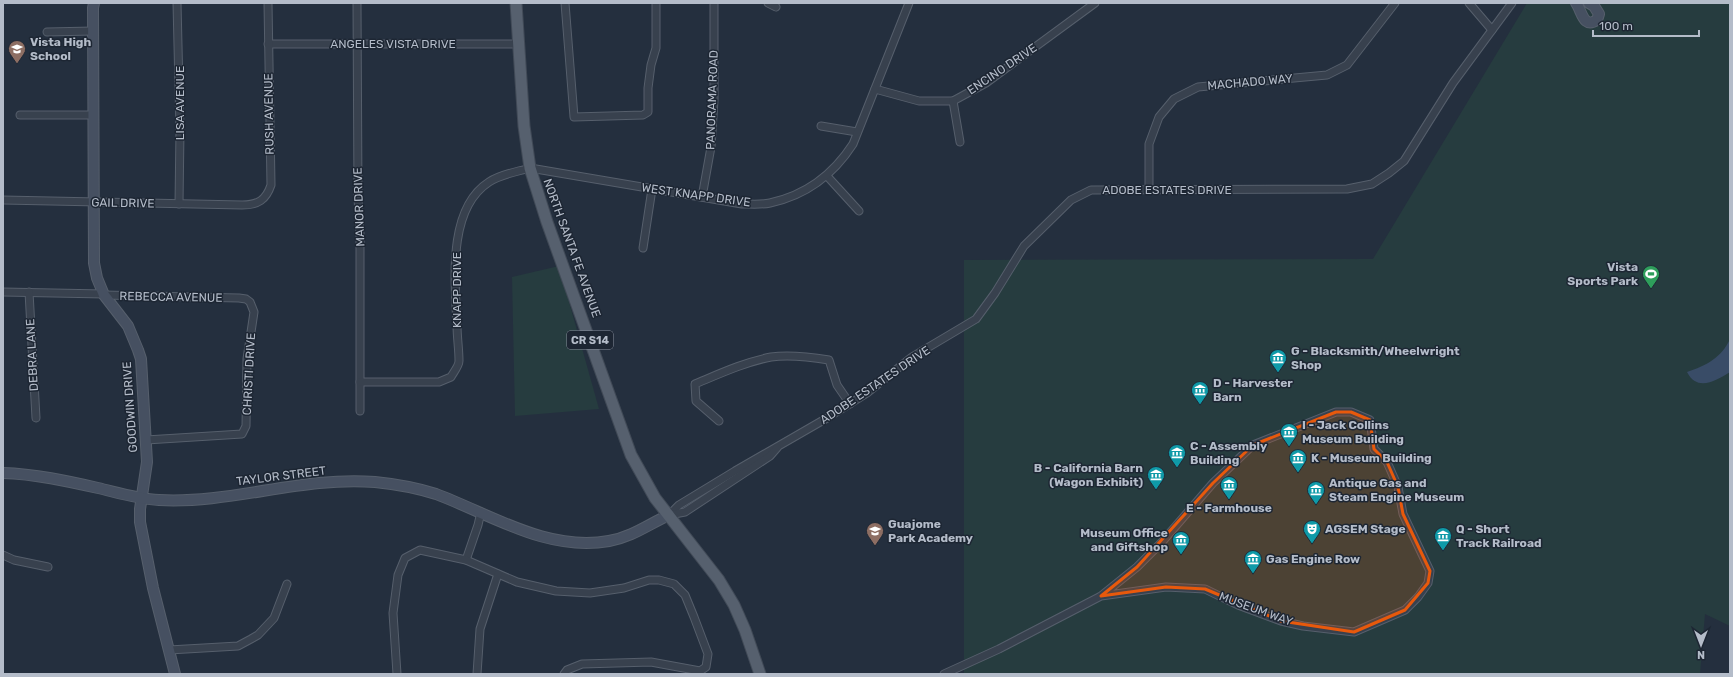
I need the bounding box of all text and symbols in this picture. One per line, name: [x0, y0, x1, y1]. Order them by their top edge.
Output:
scale bar: [1593, 12, 1699, 38]
text: 100 m: [1599, 19, 1633, 33]
place label: Vista High School: [30, 35, 91, 63]
street label: ANGELES VISTA DRIVE: [330, 37, 456, 51]
school or university icon: Vista High School: [7, 39, 27, 64]
street label: ENCINO DRIVE: [965, 41, 1039, 97]
street label: PANORAMA ROAD: [703, 50, 721, 150]
street label: LISA AVENUE: [173, 66, 187, 140]
street label: MACHADO WAY: [1207, 71, 1293, 93]
street label: RUSH AVENUE: [261, 73, 277, 155]
street label: MANOR DRIVE: [351, 167, 367, 247]
street label: NORTH SANTA FE AVENUE: [540, 177, 604, 319]
street label: WEST KNAPP DRIVE: [641, 180, 751, 210]
street label: ADOBE ESTATES DRIVE: [1102, 183, 1232, 197]
street label: GAIL DRIVE: [91, 195, 155, 211]
street label: KNAPP DRIVE: [450, 252, 464, 328]
place label: Vista Sports Park: [1567, 260, 1638, 288]
sports icon: Vista Sports Park: [1641, 264, 1661, 289]
street label: REBECCA AVENUE: [119, 289, 223, 305]
street label: DEBRA LANE: [23, 318, 41, 392]
road number: CR S14: [567, 331, 613, 349]
street label: CHRISTI DRIVE: [240, 332, 258, 416]
street label: ADOBE ESTATES DRIVE: [817, 343, 933, 427]
place label: G - Blacksmith/Wheelwright Shop: [1291, 344, 1460, 372]
museum icon: G - Blacksmith/Wheelwright Shop: [1268, 348, 1288, 373]
street label: GOODWIN DRIVE: [120, 361, 140, 453]
place label: D - Harvester Barn: [1213, 376, 1293, 404]
museum icon: D - Harvester Barn: [1190, 380, 1210, 405]
place label: I - Jack Collins Museum Building: [1302, 418, 1404, 446]
museum icon: I - Jack Collins Museum Building: [1279, 422, 1299, 447]
place label: C - Assembly Building: [1190, 439, 1267, 467]
museum icon: C - Assembly Building: [1167, 443, 1187, 468]
museum icon: K - Museum Building: [1288, 448, 1308, 473]
place label: K - Museum Building: [1311, 451, 1432, 465]
place label: B - California Barn (Wagon Exhibit): [1034, 461, 1143, 489]
street label: TAYLOR STREET: [235, 464, 327, 488]
museum icon: B - California Barn (Wagon Exhibit): [1146, 465, 1166, 490]
museum icon: E - Farmhouse: [1219, 475, 1239, 500]
place label: Antique Gas and Steam Engine Museum: [1329, 476, 1464, 504]
museum icon: Antique Gas and Steam Engine Museum: [1306, 480, 1326, 505]
place label: E - Farmhouse: [1186, 501, 1272, 515]
place label: Guajome Park Academy: [888, 517, 973, 545]
theatre icon: AGSEM Stage: [1302, 519, 1322, 544]
school or university icon: Guajome Park Academy: [865, 521, 885, 546]
place label: AGSEM Stage: [1325, 522, 1406, 536]
place label: Q - Short Track Railroad: [1456, 522, 1542, 550]
place label: Museum Office and Giftshop: [1080, 526, 1168, 554]
museum icon: Q - Short Track Railroad: [1433, 526, 1453, 551]
museum icon: Museum Office and Giftshop: [1171, 530, 1191, 555]
museum icon: Gas Engine Row: [1243, 549, 1263, 574]
place label: Gas Engine Row: [1266, 552, 1360, 566]
street label: MUSEUM WAY: [1217, 589, 1295, 629]
north arrow: [1681, 625, 1721, 665]
text: N: [1697, 648, 1705, 661]

